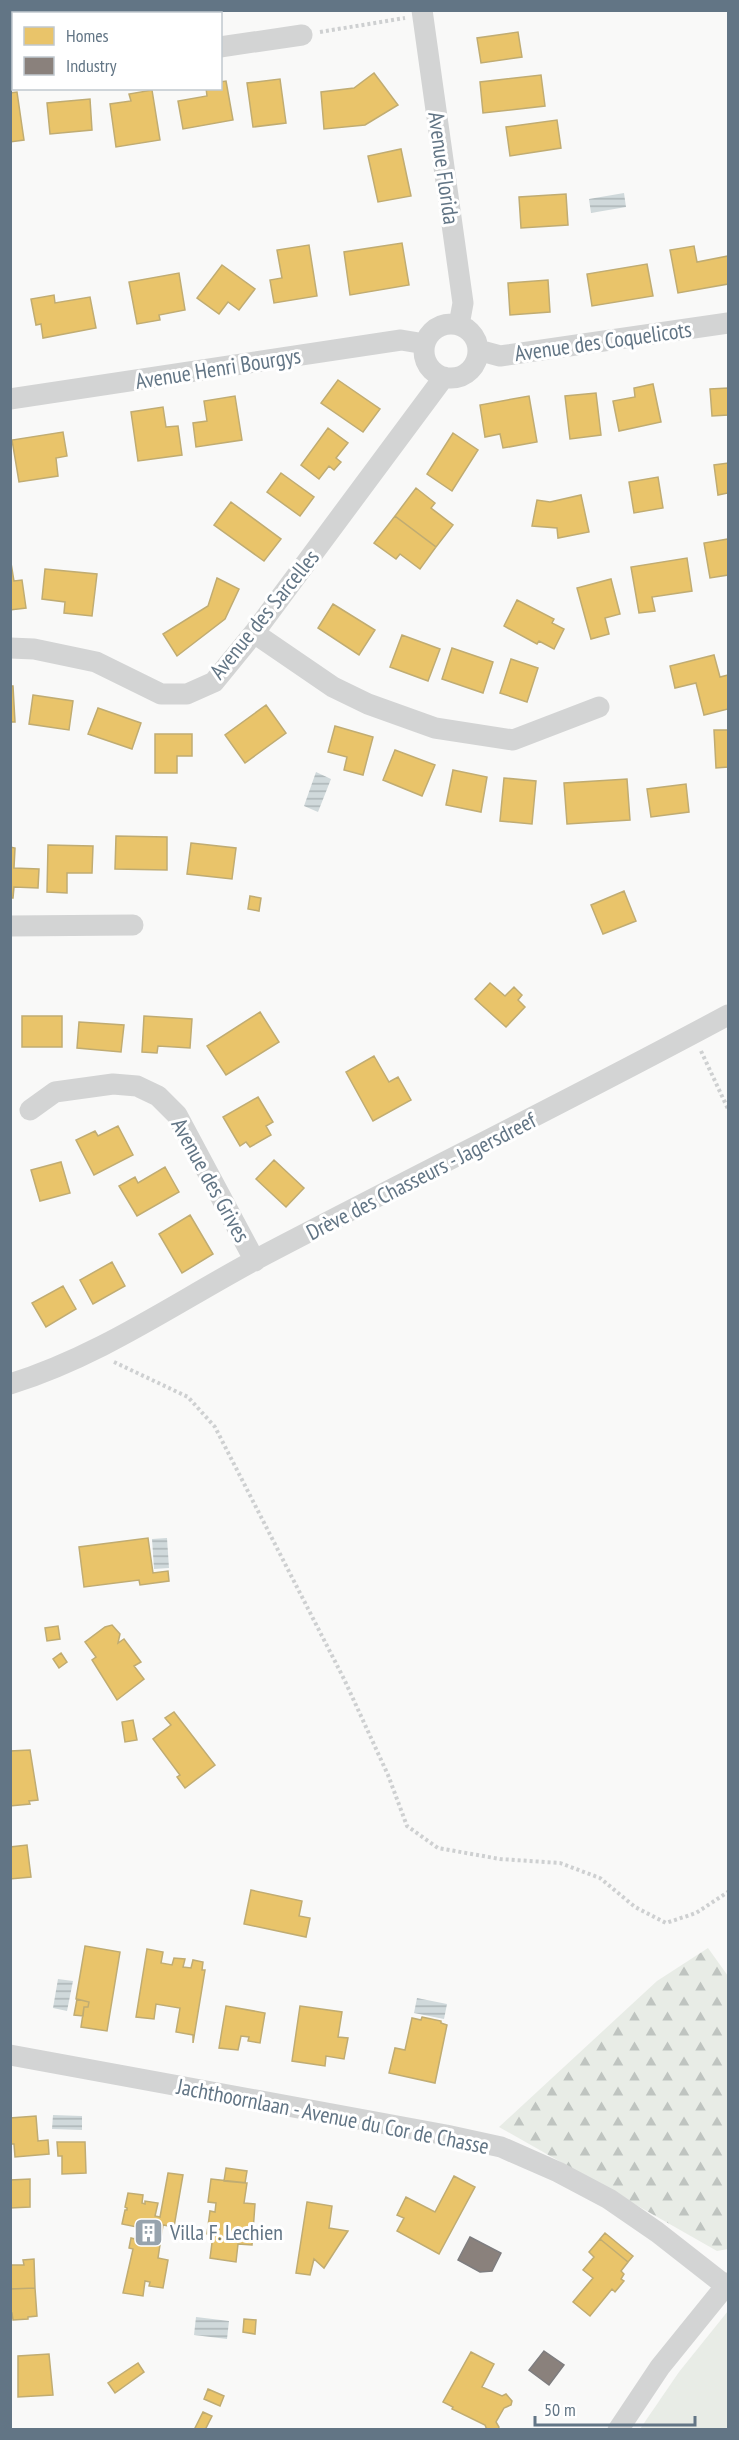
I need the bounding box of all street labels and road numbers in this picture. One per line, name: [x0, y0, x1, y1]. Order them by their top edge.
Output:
street label: Avenue Florida: [422, 110, 466, 226]
street label: Avenue des Coquelicots: [513, 315, 693, 367]
street label: Avenue Henri Bourgys: [133, 341, 303, 395]
street label: Avenue des Sarcelles: [203, 544, 325, 684]
street label: Drève des Chasseurs - Jagersdreef: [301, 1105, 542, 1246]
street label: Avenue des Grives: [165, 1113, 257, 1247]
street label: Jachthoornlaan - Avenue du Cor de Chasse: [174, 2072, 491, 2160]

